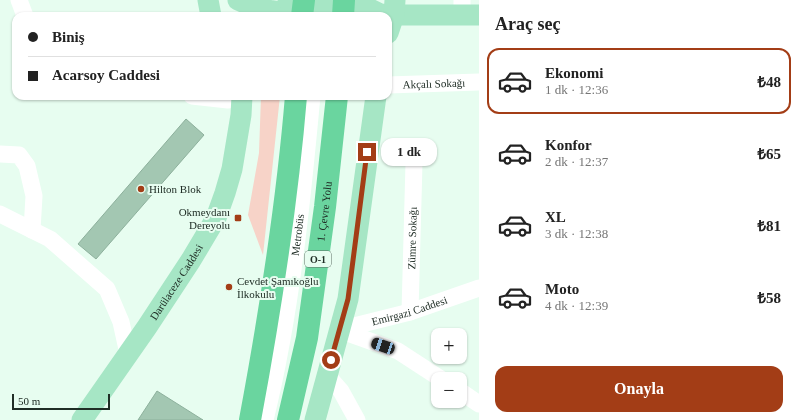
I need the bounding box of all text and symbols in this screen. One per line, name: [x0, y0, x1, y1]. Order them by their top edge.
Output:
text: Araç seç: [495, 14, 560, 34]
text: Biniş: [52, 29, 85, 45]
icon: car: [497, 63, 533, 99]
text: Ekonomi: [545, 65, 603, 81]
text: Acarsoy Caddesi: [52, 67, 160, 83]
text: ₺48: [757, 74, 781, 90]
street label: Akçalı Sokağı: [402, 76, 465, 91]
text: 1 dk · 12:36: [545, 82, 608, 97]
icon: car: [497, 135, 533, 171]
text: Konfor: [545, 137, 592, 153]
callout: 1 dk: [381, 138, 437, 166]
route end: [358, 143, 376, 161]
text: 1 dk: [397, 144, 421, 159]
text: ₺65: [757, 146, 781, 162]
text: 2 dk · 12:37: [545, 154, 608, 169]
street label: 1. Çevre Yolu: [314, 180, 334, 242]
place label: Hilton Blok: [149, 183, 202, 195]
marker: Hilton Blok: [136, 184, 146, 194]
place label: Okmeydanı Dereyolu: [179, 206, 230, 231]
street label: Zümre Sokağı: [405, 207, 419, 270]
icon: car: [497, 207, 533, 243]
text: XL: [545, 209, 566, 225]
marker: Okmeydanı Dereyolu: [233, 213, 243, 223]
street label: Metrobüs: [289, 213, 306, 257]
text: ₺81: [757, 218, 781, 234]
text: 3 dk · 12:38: [545, 226, 608, 241]
street label: Darülaceze Caddesi: [147, 242, 205, 322]
road number: O-1: [305, 251, 331, 267]
place label: Cevdet Şamıkoğlu İlkokulu: [237, 275, 319, 300]
icon: car: [497, 279, 533, 315]
text: Moto: [545, 281, 579, 297]
marker: Cevdet Şamıkoğlu İlkokulu: [224, 282, 234, 292]
text: ₺58: [757, 290, 781, 306]
street label: Emirgazi Caddesi: [370, 294, 449, 327]
text: 4 dk · 12:39: [545, 298, 608, 313]
map controls: [431, 328, 467, 408]
button: +: [431, 328, 467, 364]
car: [370, 336, 396, 356]
route start: [322, 351, 340, 369]
button: Onayla: [495, 366, 783, 412]
button: −: [431, 372, 467, 408]
scale bar: [12, 392, 110, 411]
text: 50 m: [18, 395, 40, 407]

